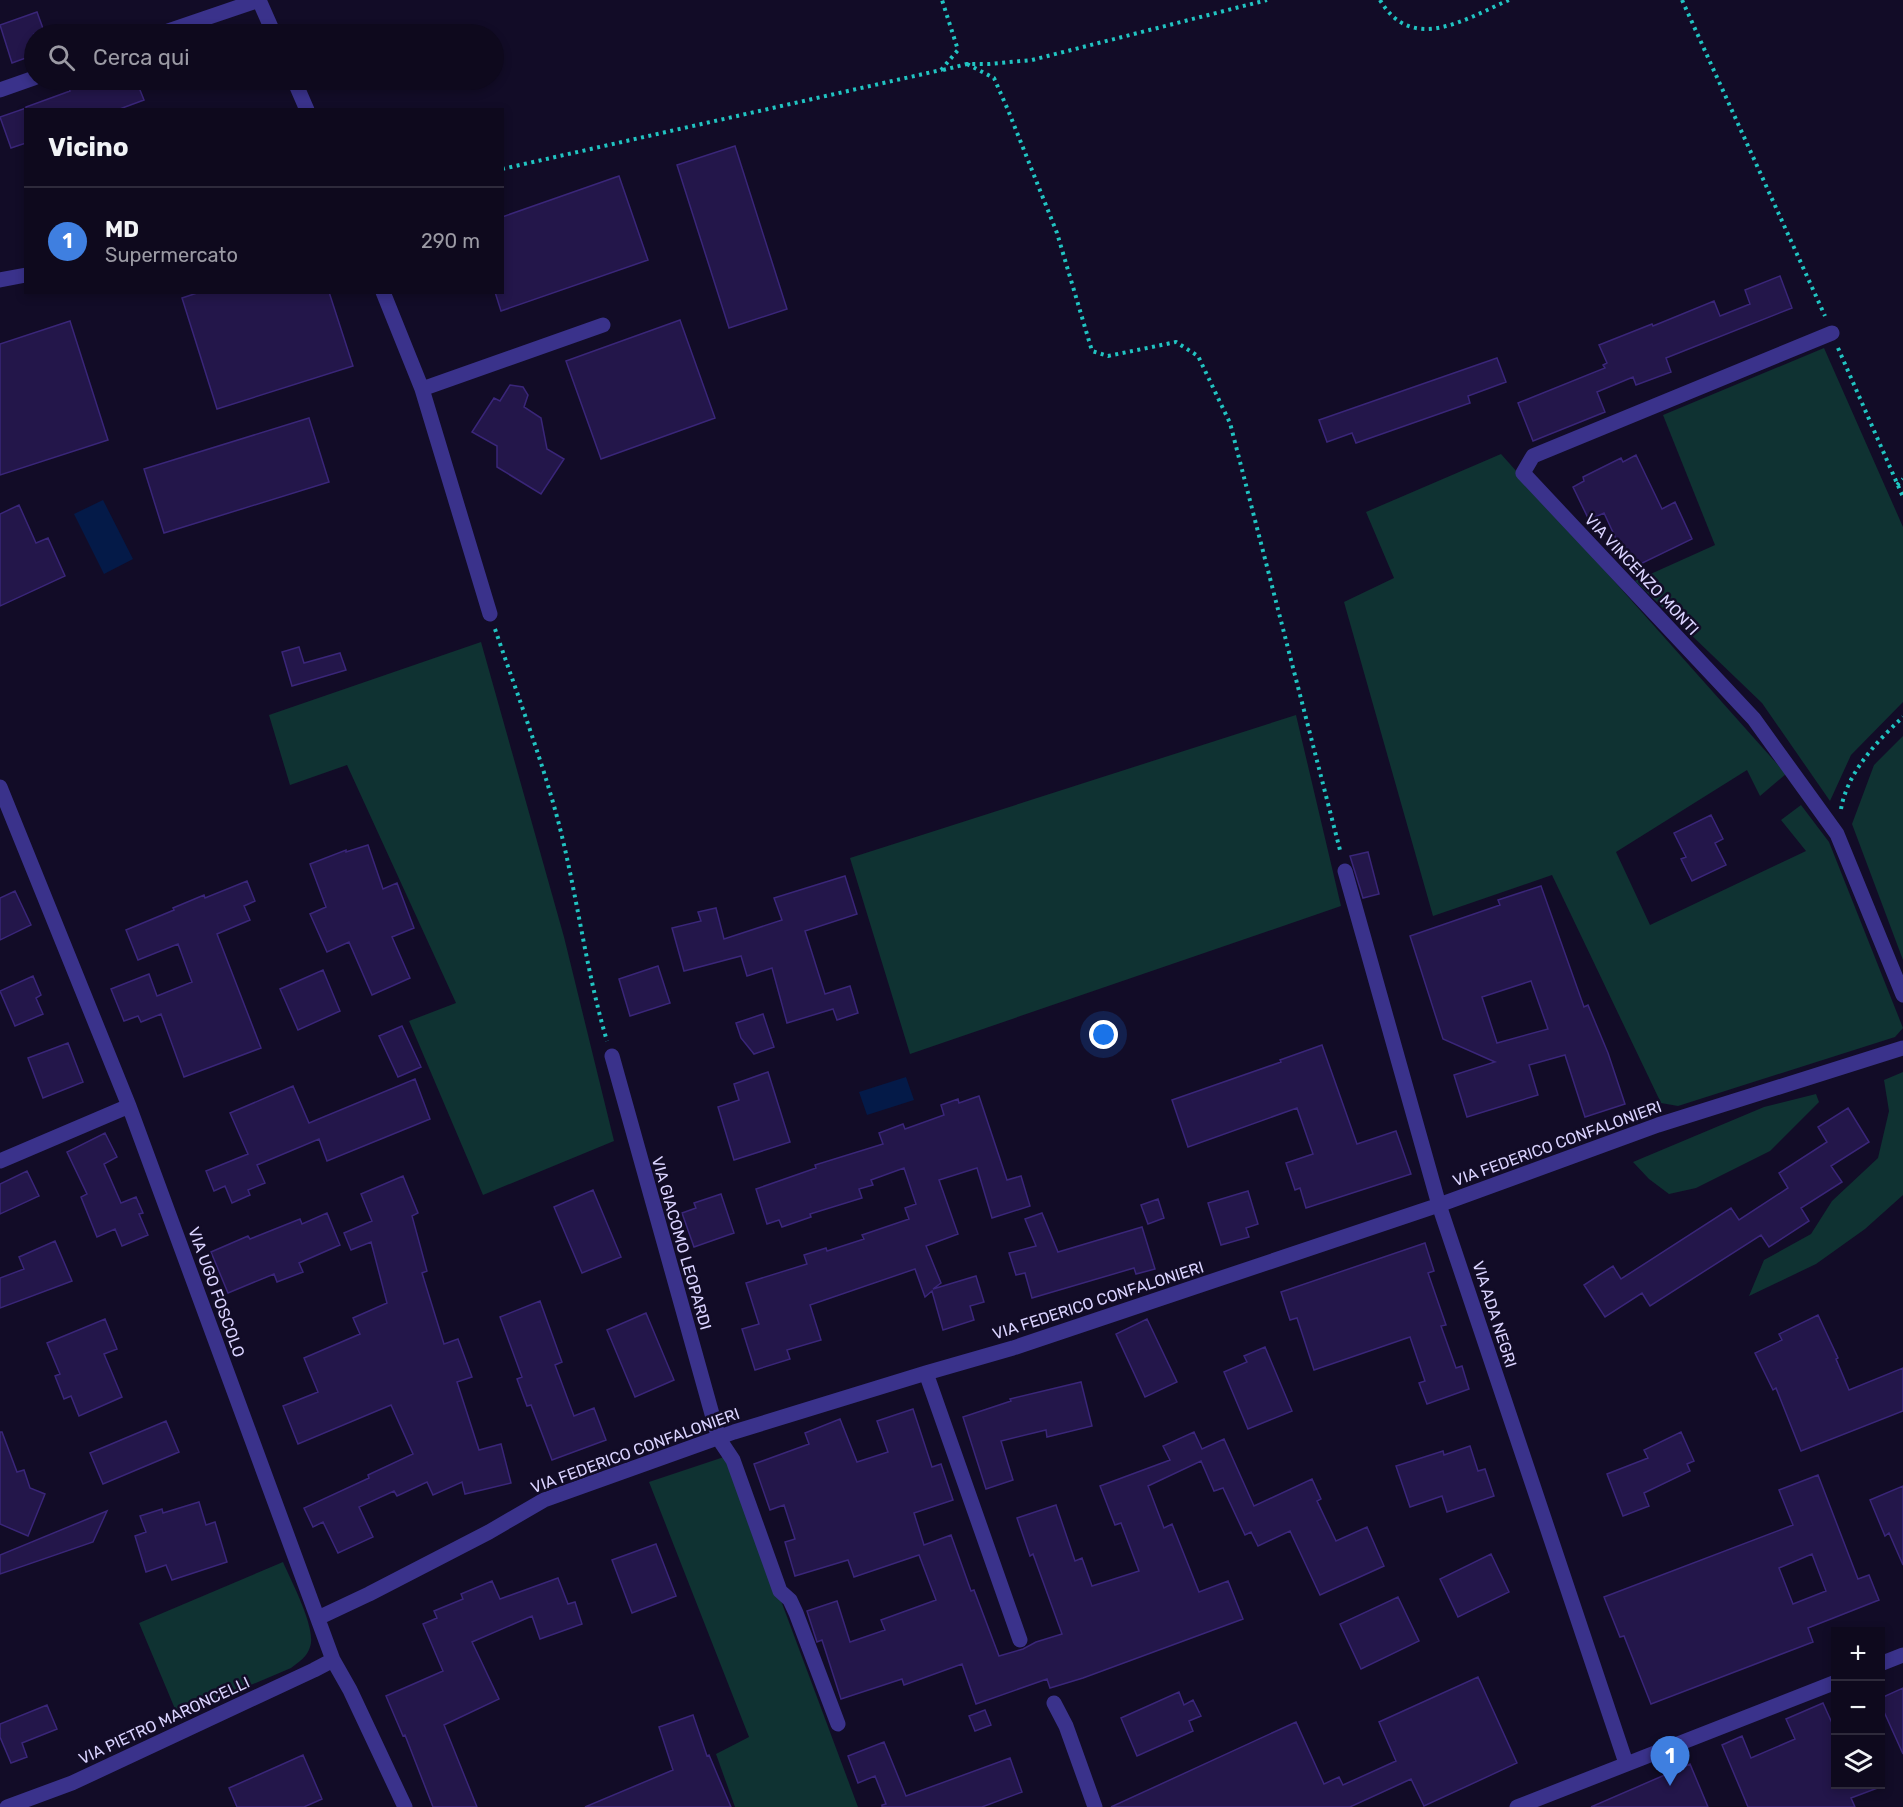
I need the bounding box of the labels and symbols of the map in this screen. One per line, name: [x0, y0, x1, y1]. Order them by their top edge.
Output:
street label: VIA VINCENZO MONTI: [1581, 510, 1703, 639]
your location: [1089, 1020, 1118, 1049]
street label: VIA FEDERICO CONFALONIERI: [1450, 1097, 1664, 1190]
street label: VIA GIACOMO LEOPARDI: [648, 1154, 715, 1332]
street label: VIA UGO FOSCOLO: [184, 1224, 249, 1360]
street label: VIA FEDERICO CONFALONIERI: [990, 1257, 1206, 1344]
street label: VIA ADA NEGRI: [1468, 1258, 1521, 1370]
street label: VIA FEDERICO CONFALONIERI: [528, 1404, 742, 1497]
street label: VIA PIETRO MARONCELLI: [76, 1672, 253, 1768]
pin: 1: [1650, 1736, 1690, 1786]

